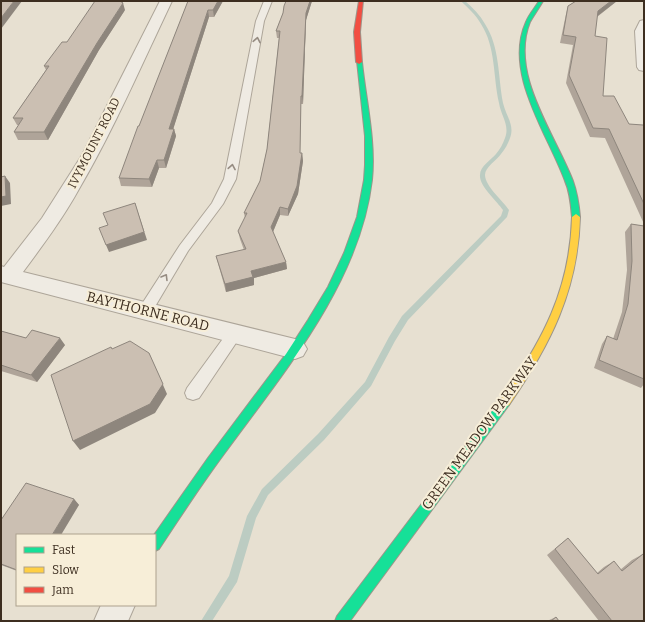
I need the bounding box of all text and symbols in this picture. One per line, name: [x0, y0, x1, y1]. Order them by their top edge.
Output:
one-way arrow: [252, 37, 260, 43]
street label: IVYMOUNT ROAD: [65, 95, 123, 191]
one-way arrow: [228, 164, 236, 171]
one-way arrow: [161, 274, 168, 281]
street label: BAYTHORNE ROAD: [85, 288, 211, 335]
street label: GREEN MEADOW PARKWAY: [418, 353, 541, 513]
legend: [16, 534, 156, 606]
text: Fast: [52, 543, 76, 557]
text: Slow: [52, 563, 79, 577]
text: Jam: [51, 583, 74, 597]

